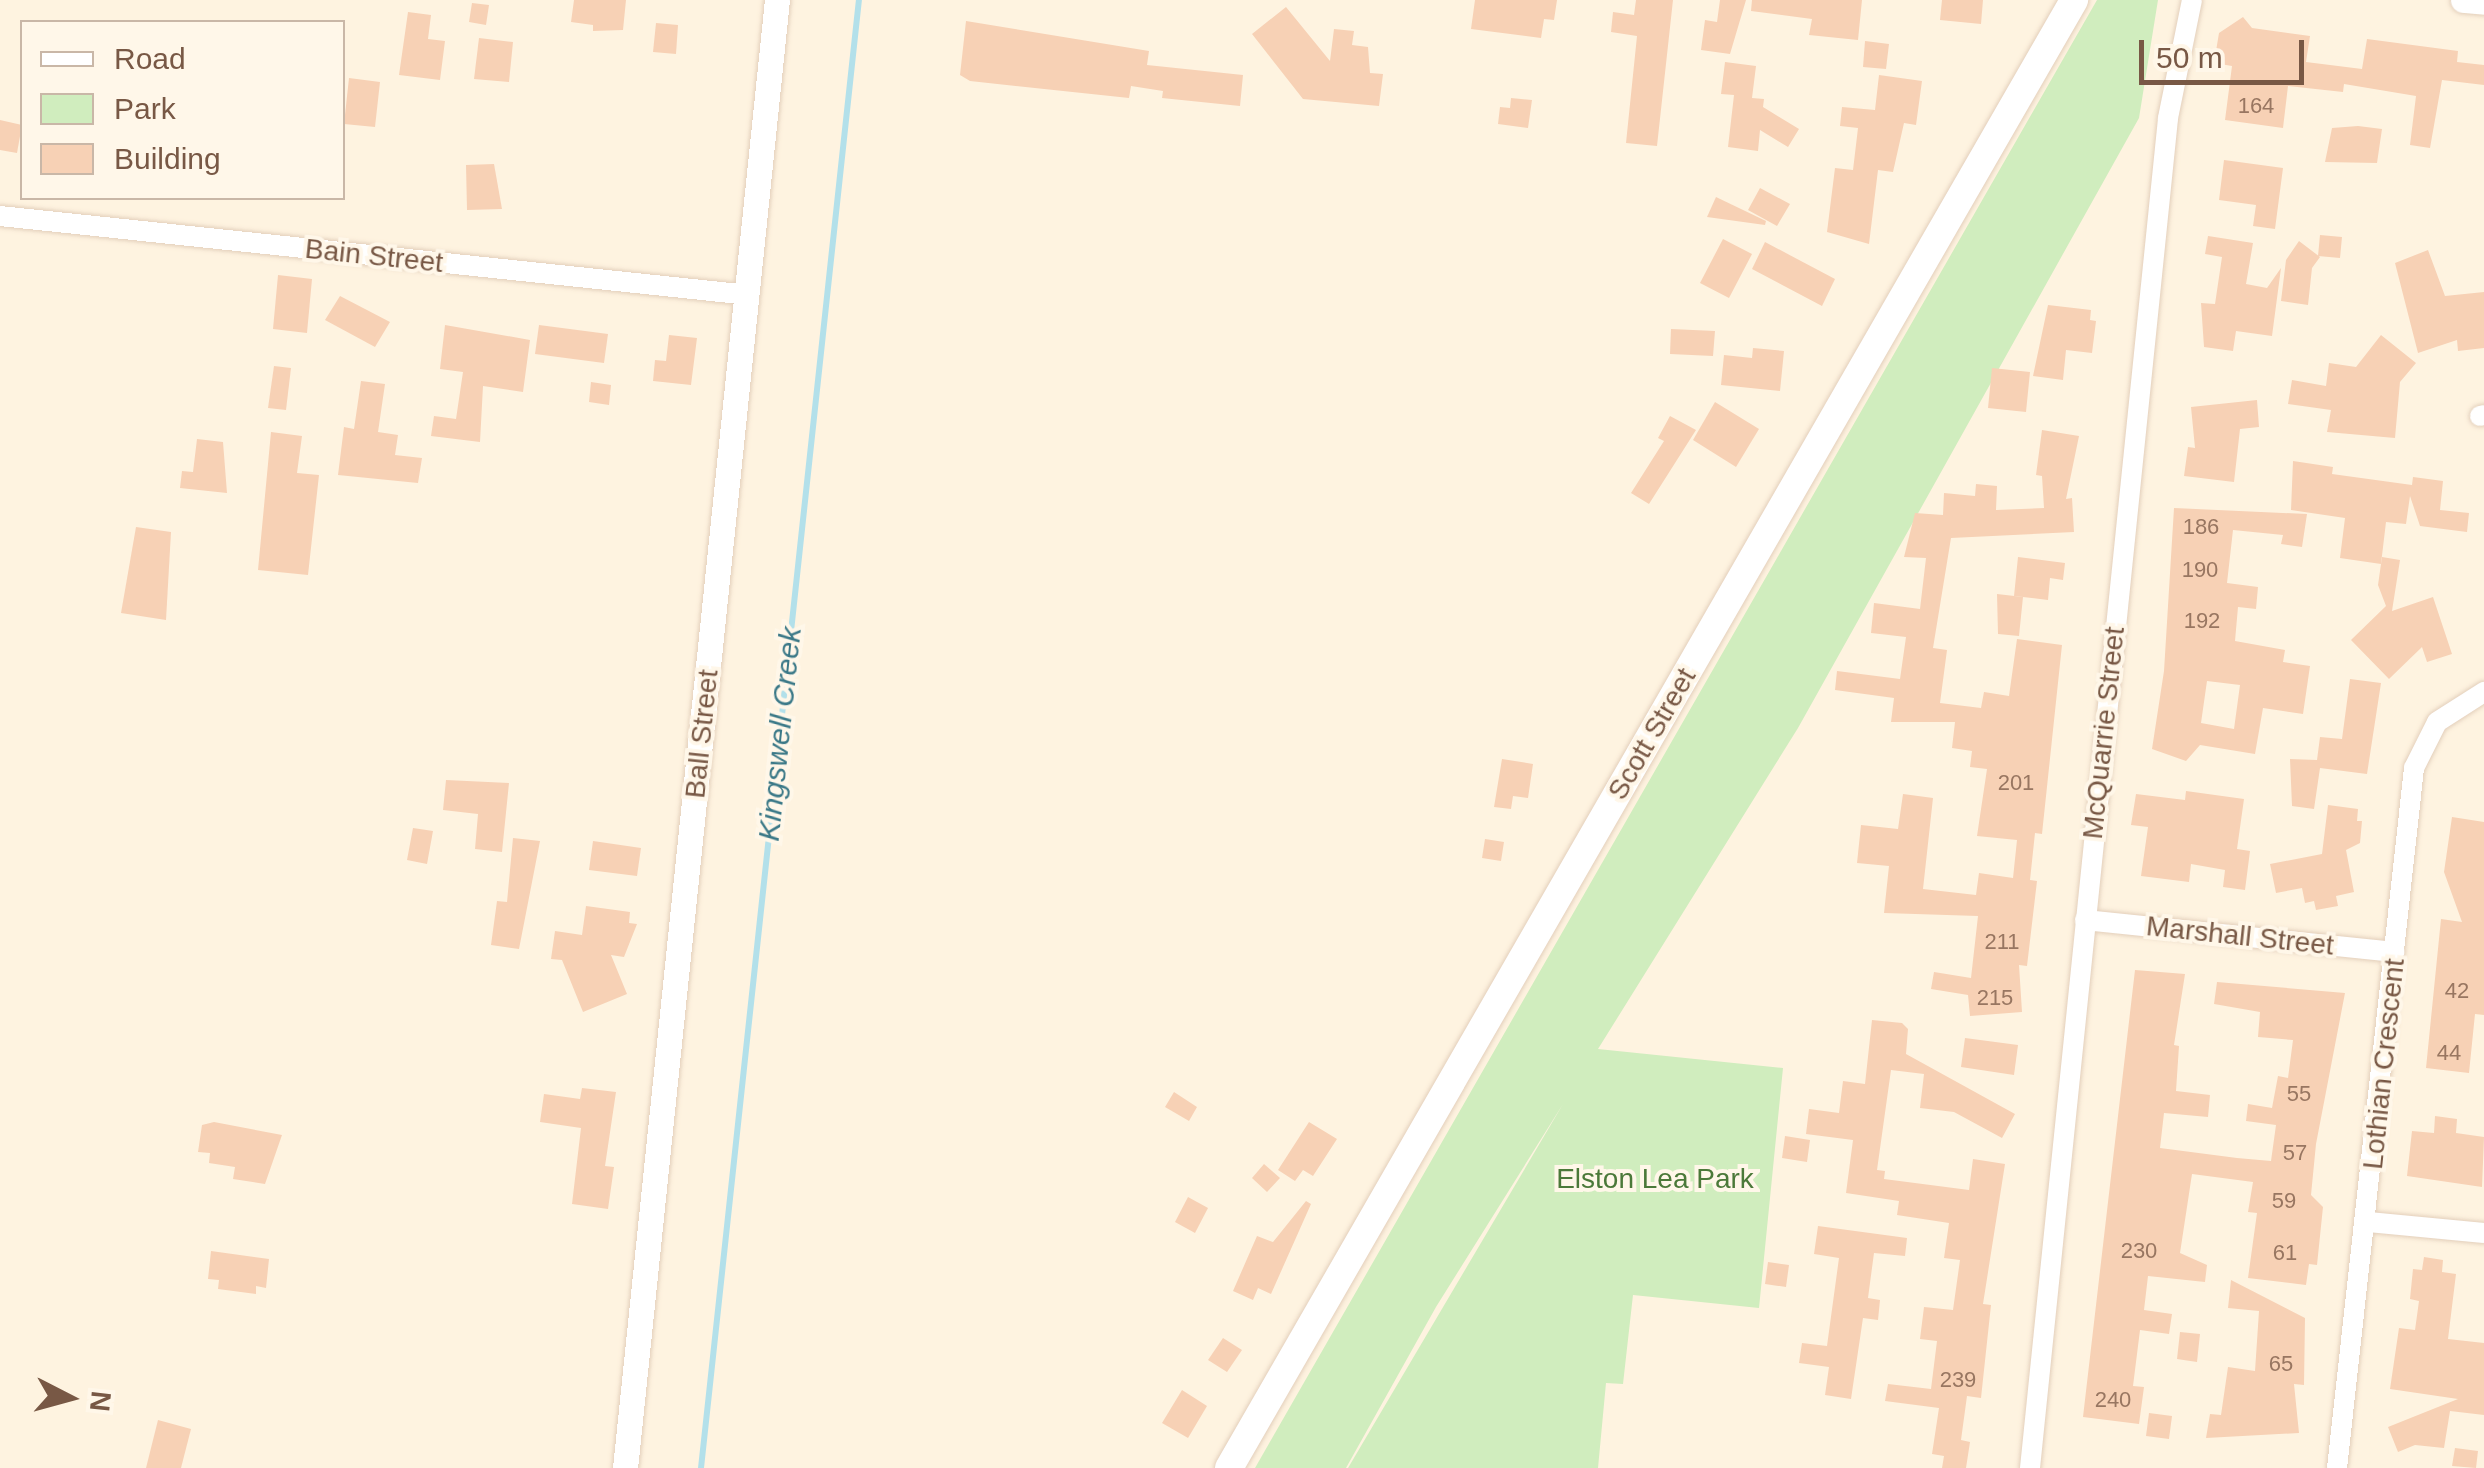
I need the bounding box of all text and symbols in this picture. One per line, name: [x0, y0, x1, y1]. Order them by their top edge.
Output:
legend: [20, 20, 345, 200]
scale bar: [2144, 20, 2309, 82]
text: 50 m: [2156, 41, 2223, 74]
text: Road: [114, 42, 186, 75]
text: Park: [114, 92, 176, 125]
house number: 164: [2238, 93, 2274, 119]
text: Building: [114, 142, 221, 175]
street label: Bain Street: [303, 232, 445, 280]
house number: 186: [2183, 514, 2219, 540]
house number: 190: [2182, 557, 2218, 583]
house number: 192: [2184, 608, 2220, 634]
water label: Kingswell Creek: [751, 625, 809, 843]
street label: McQuarrie Street: [2076, 625, 2132, 841]
street label: Scott Street: [1601, 662, 1703, 806]
street label: Ball Street: [679, 668, 725, 800]
house number: 201: [1998, 770, 2034, 796]
street label: Marshall Street: [2145, 909, 2335, 963]
house number: 211: [1984, 929, 2020, 955]
street label: Lothian Crescent: [2356, 957, 2412, 1171]
house number: 42: [2445, 978, 2469, 1004]
house number: 215: [1977, 985, 2013, 1011]
house number: 44: [2437, 1040, 2461, 1066]
house number: 55: [2287, 1081, 2311, 1107]
house number: 57: [2283, 1140, 2307, 1166]
park label: Elston Lea Park: [1556, 1162, 1754, 1196]
house number: 59: [2272, 1188, 2296, 1214]
house number: 230: [2121, 1238, 2157, 1264]
house number: 61: [2273, 1240, 2297, 1266]
north arrow: [20, 1348, 120, 1448]
house number: 65: [2269, 1351, 2293, 1377]
house number: 239: [1940, 1367, 1976, 1393]
house number: 240: [2095, 1387, 2131, 1413]
text: N: [84, 1389, 117, 1413]

